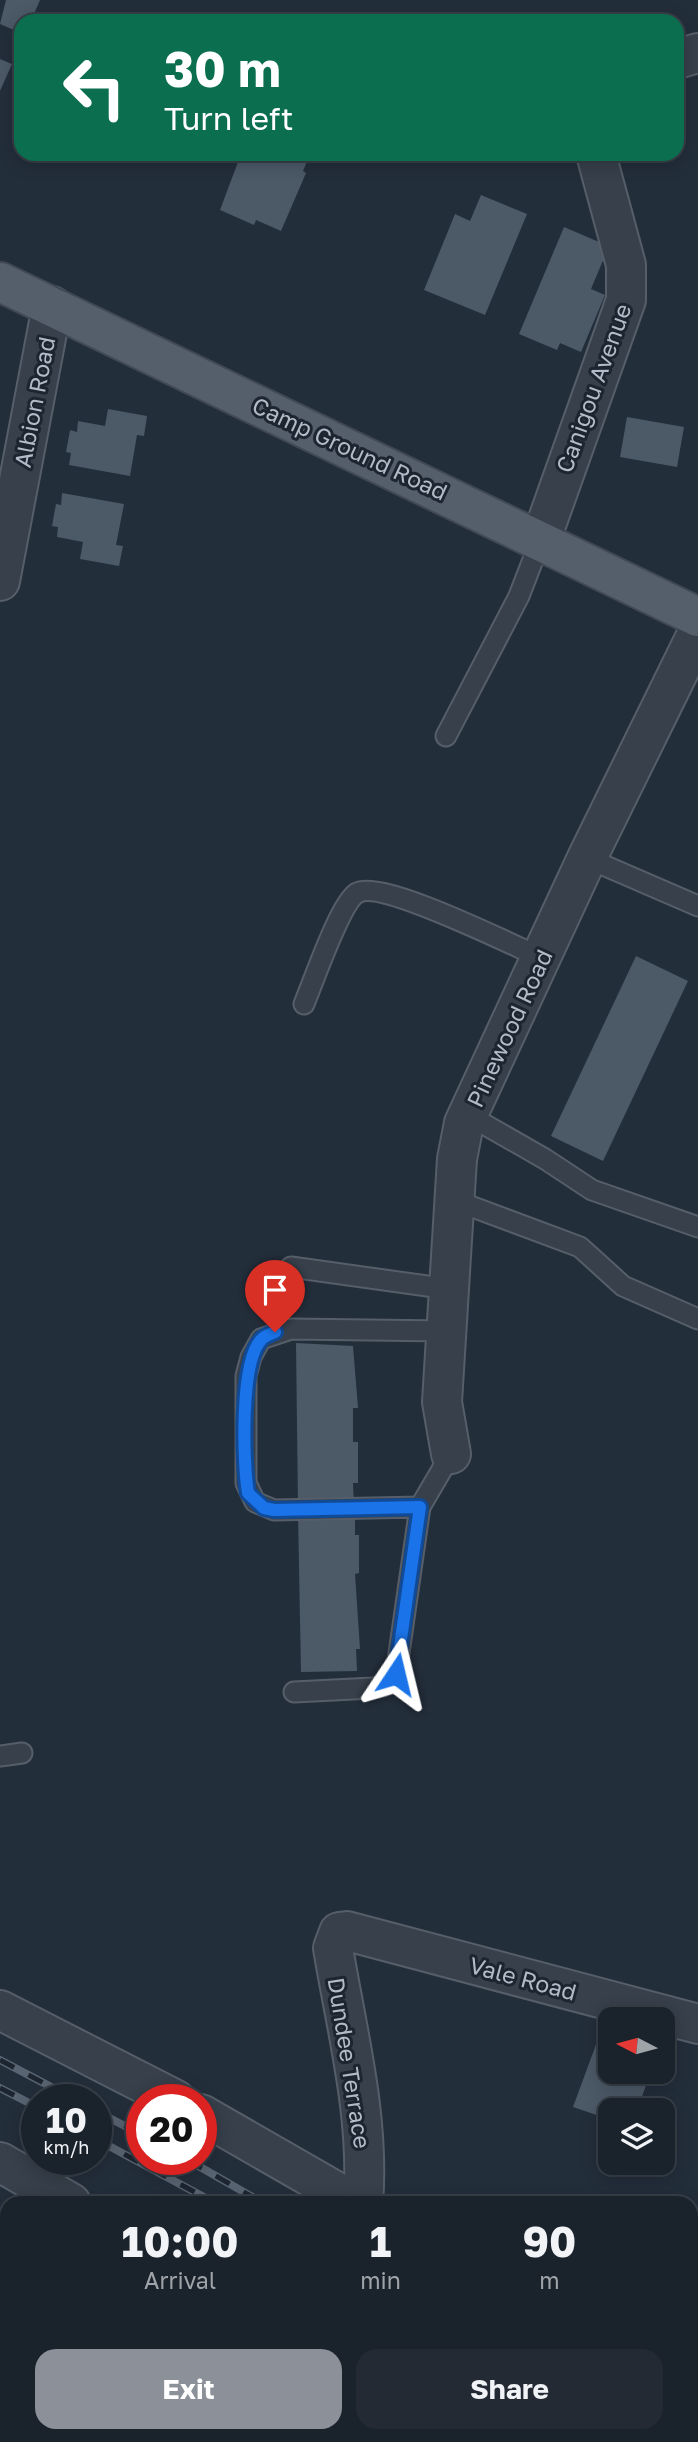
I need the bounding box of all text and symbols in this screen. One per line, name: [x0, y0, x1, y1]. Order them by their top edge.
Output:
text: 30 m: [164, 39, 281, 98]
icon: left: [49, 42, 140, 133]
text: Turn left: [164, 99, 293, 137]
street label: Canigou Avenue: [549, 300, 637, 476]
street label: Albion Road: [8, 334, 60, 470]
street label: Camp Ground Road: [248, 391, 452, 505]
street label: Pinewood Road: [460, 945, 558, 1111]
pin: [245, 1260, 305, 1332]
icon: arrive: [256, 1271, 294, 1309]
position arrow: [359, 1637, 433, 1711]
street label: Vale Road: [466, 1950, 580, 2006]
street label: Dundee Terrace: [323, 1975, 377, 2151]
north arrow: [598, 2007, 676, 2084]
map controls: [598, 2007, 675, 2175]
speed limit sign: 20: [126, 2084, 217, 2175]
button: layers: [598, 2098, 675, 2175]
text: 10: [46, 2099, 87, 2141]
text: km/h: [44, 2136, 89, 2158]
text: 10:00: [122, 2216, 239, 2266]
text: 1: [370, 2216, 391, 2266]
text: 90: [522, 2216, 576, 2266]
text: Arrival: [144, 2266, 216, 2294]
text: min: [360, 2266, 401, 2294]
text: m: [539, 2266, 560, 2294]
button: Exit: [35, 2349, 342, 2429]
button: Share: [356, 2349, 663, 2429]

